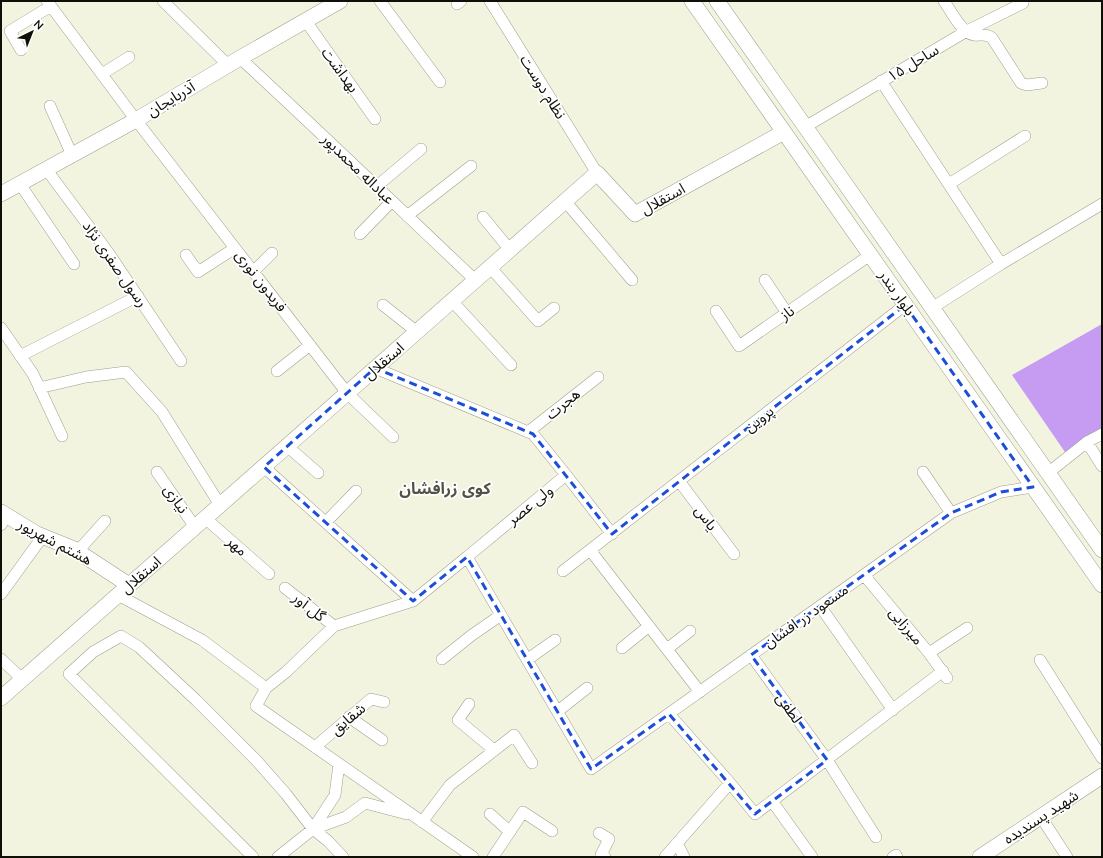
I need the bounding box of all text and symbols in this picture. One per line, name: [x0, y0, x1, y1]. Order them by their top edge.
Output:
north arrow: [12, 12, 52, 52]
text: N: [31, 17, 47, 33]
street label: ساحل ۱۵: [883, 40, 942, 85]
street label: بهداشت: [318, 43, 363, 96]
street label: نظام دوست: [515, 51, 571, 123]
street label: آذربایجان: [143, 77, 199, 120]
street label: عباداله محمدپور: [316, 128, 399, 209]
street label: استقلال: [637, 179, 688, 218]
street label: رسول صفری نژاد: [79, 217, 152, 310]
street label: فریدون نوری: [231, 246, 292, 316]
street label: بلوار بندر: [874, 265, 920, 319]
street label: ناز: [775, 301, 798, 325]
street label: استقلال: [359, 338, 408, 383]
street label: هجرت: [542, 384, 584, 423]
street label: پروین: [740, 401, 778, 437]
district label: کوی زرافشان: [399, 478, 492, 498]
street label: ولی عصر: [502, 480, 556, 529]
street label: نیازی: [160, 481, 193, 517]
street label: یاس: [691, 501, 722, 534]
street label: هشتم شهریور: [13, 514, 96, 571]
street label: مهر: [222, 531, 252, 560]
street label: استقلال: [116, 552, 165, 597]
street label: مسعود زر افشان: [760, 579, 852, 652]
street label: گل آور: [288, 587, 330, 626]
street label: میرزایی: [885, 603, 928, 649]
street label: لطفی: [772, 689, 807, 727]
street label: شقایق: [326, 698, 370, 740]
street label: شهید پسندیده: [1000, 785, 1083, 849]

